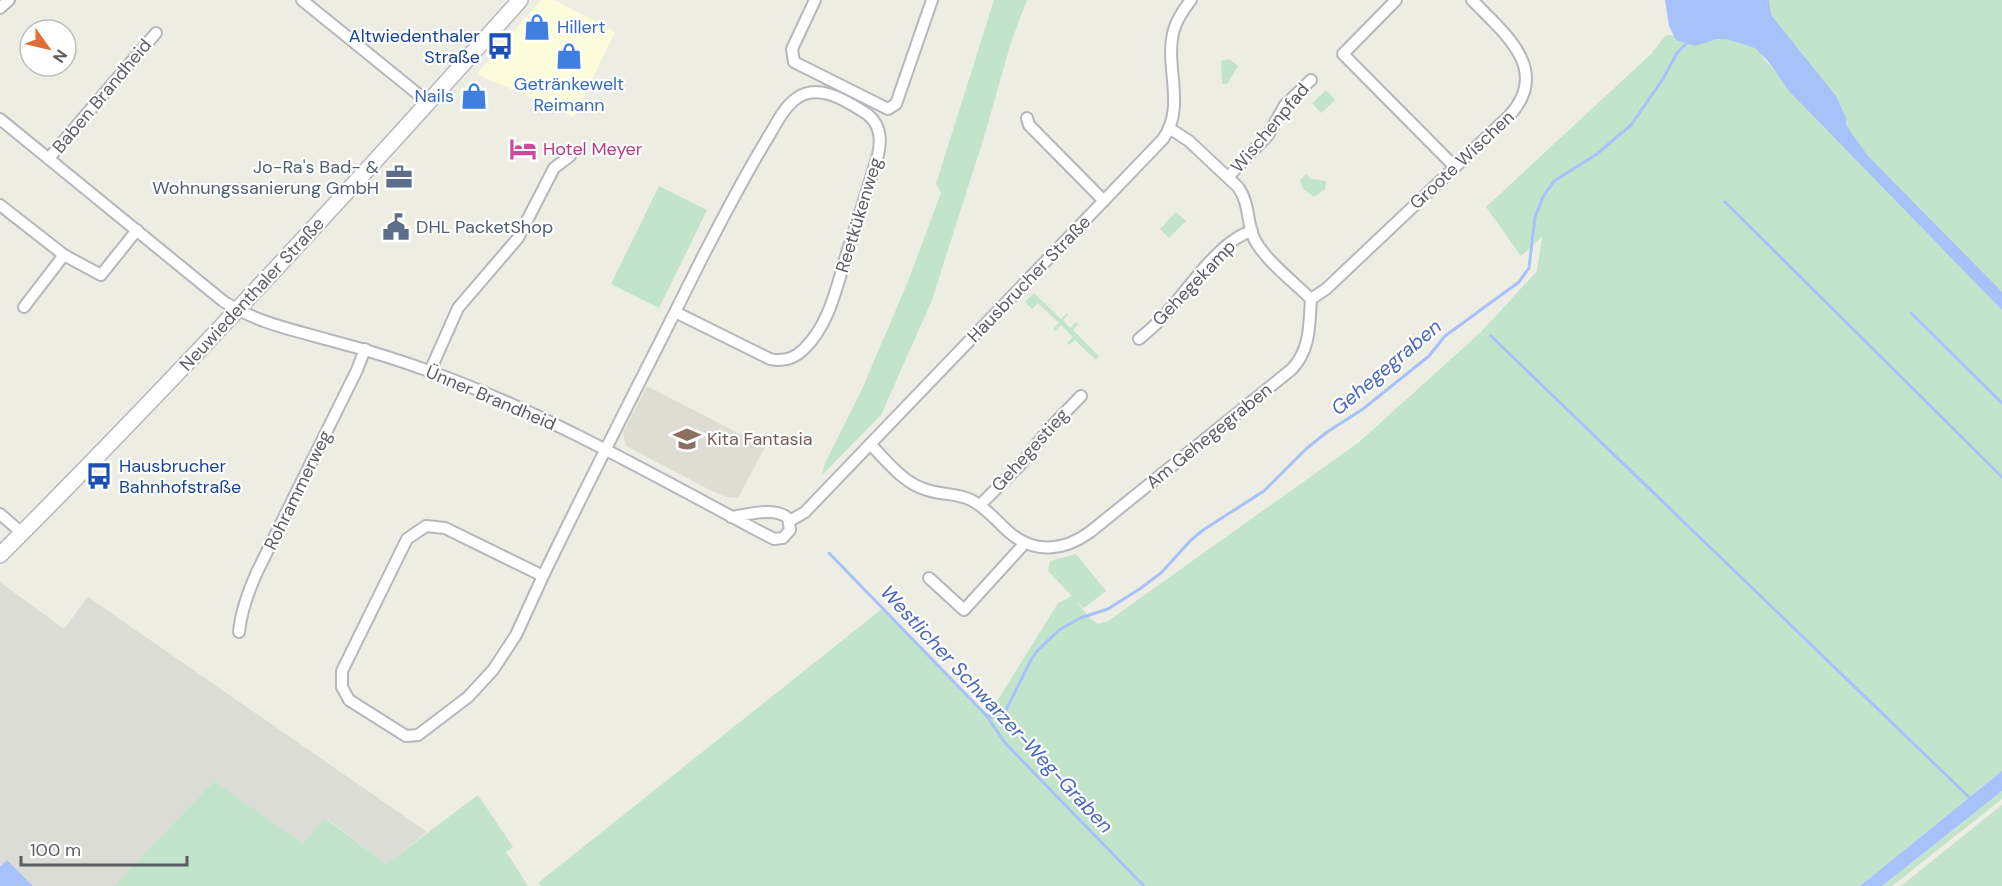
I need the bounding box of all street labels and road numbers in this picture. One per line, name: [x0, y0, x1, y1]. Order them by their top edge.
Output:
street label: Baben Brandheid: [47, 34, 157, 158]
street label: Wischenpfad: [1225, 78, 1315, 178]
street label: Groote Wischen: [1405, 105, 1519, 215]
street label: Reetkükenweg: [830, 154, 888, 276]
street label: Hausbrucher Straße: [962, 210, 1096, 348]
street label: Neuwiedenthaler Straße: [174, 212, 330, 376]
street label: Gehegekamp: [1147, 235, 1241, 331]
street label: Ünner Brandheid: [422, 360, 560, 436]
street label: Am Gehegegraben: [1141, 378, 1277, 494]
street label: Gehegestieg: [986, 403, 1074, 497]
street label: Rohrammerweg: [259, 426, 337, 554]

